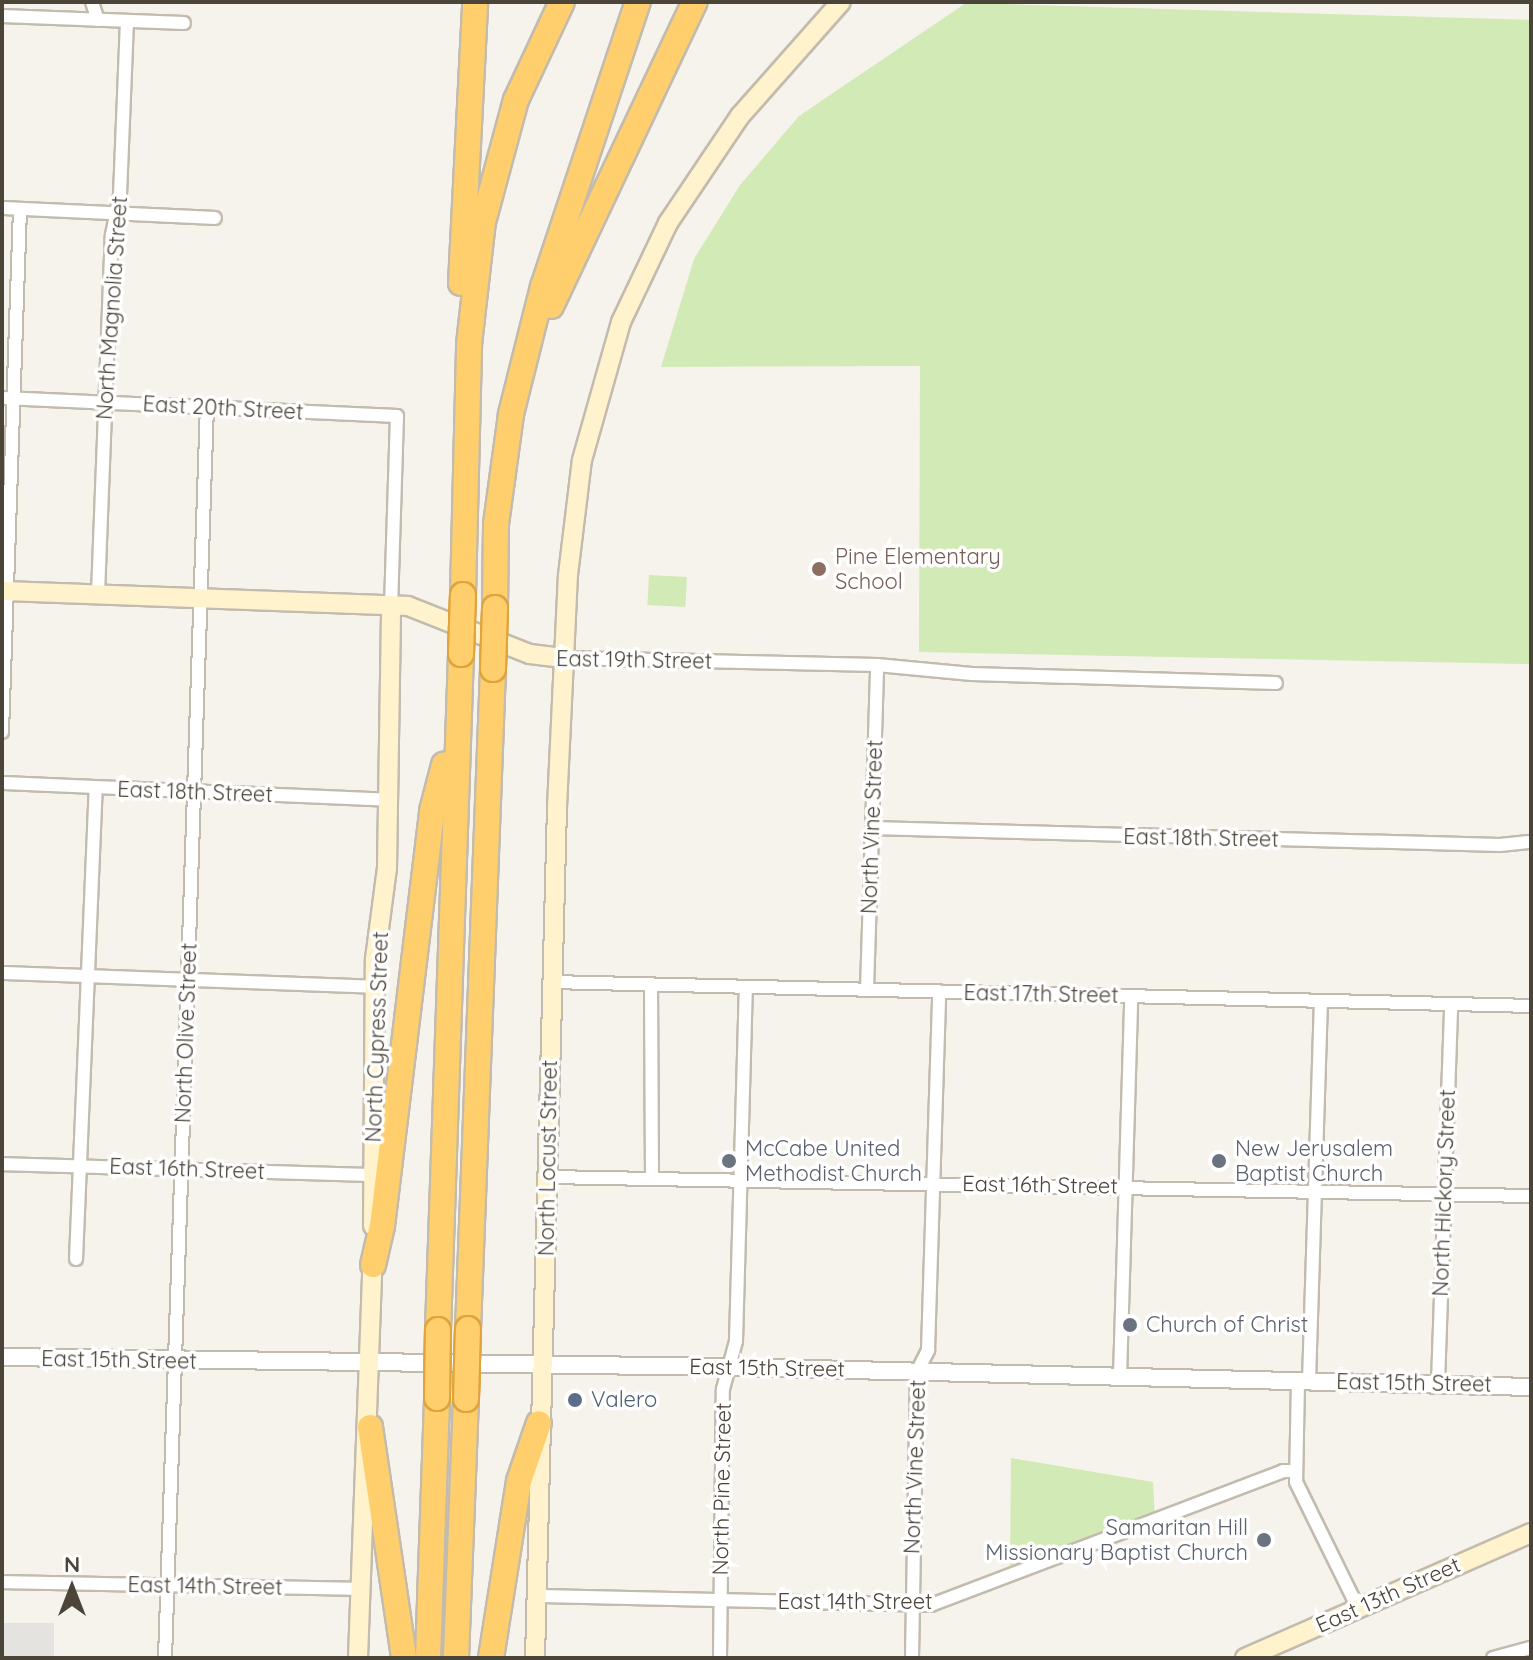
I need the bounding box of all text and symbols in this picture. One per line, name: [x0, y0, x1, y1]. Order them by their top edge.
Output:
street label: North Magnolia Street: [91, 195, 133, 421]
street label: East 20th Street: [142, 391, 304, 425]
place label: Pine Elementary School: [835, 543, 1001, 594]
marker: Pine Elementary School: [810, 560, 828, 578]
street label: East 19th Street: [556, 645, 712, 675]
street label: North Vine Street: [856, 739, 888, 915]
street label: East 18th Street: [117, 776, 273, 808]
street label: East 18th Street: [1123, 823, 1279, 853]
street label: North Cypress Street: [360, 931, 394, 1143]
street label: North Olive Street: [170, 942, 202, 1124]
street label: East 17th Street: [963, 979, 1119, 1009]
street label: North Locust Street: [533, 1060, 563, 1256]
street label: North Hickory Street: [1427, 1089, 1461, 1297]
place label: McCabe United Methodist Church: [745, 1135, 922, 1186]
place label: New Jerusalem Baptist Church: [1235, 1135, 1393, 1186]
marker: McCabe United Methodist Church: [720, 1152, 738, 1170]
marker: New Jerusalem Baptist Church: [1210, 1152, 1228, 1170]
street label: East 16th Street: [109, 1153, 265, 1185]
street label: East 16th Street: [962, 1170, 1118, 1200]
place label: Church of Christ: [1146, 1312, 1308, 1338]
marker: Church of Christ: [1121, 1316, 1139, 1334]
street label: East 15th Street: [41, 1345, 197, 1375]
street label: East 15th Street: [689, 1353, 845, 1383]
street label: East 15th Street: [1336, 1368, 1492, 1398]
street label: North Vine Street: [899, 1379, 931, 1555]
place label: Valero: [591, 1387, 657, 1413]
marker: Valero: [566, 1391, 584, 1409]
street label: North Pine Street: [707, 1402, 737, 1576]
place label: Samaritan Hill Missionary Baptist Church: [985, 1514, 1248, 1566]
marker: Samaritan Hill Missionary Baptist Church: [1255, 1531, 1273, 1549]
north arrow: [32, 1548, 112, 1628]
text: N: [64, 1550, 80, 1578]
street label: East 13th Street: [1312, 1551, 1464, 1639]
street label: East 14th Street: [127, 1571, 283, 1601]
street label: East 14th Street: [777, 1589, 933, 1615]

